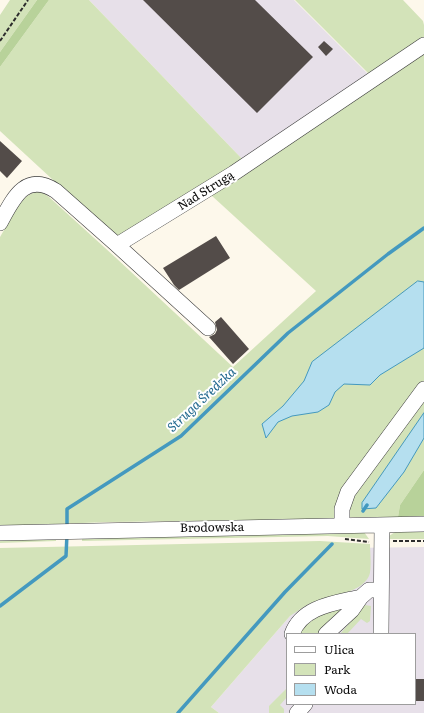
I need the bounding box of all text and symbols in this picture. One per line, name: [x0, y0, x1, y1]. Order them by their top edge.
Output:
street label: Nad Strugą: [175, 168, 237, 214]
water label: Struga Średzka: [165, 364, 239, 436]
street label: Brodowska: [180, 520, 244, 536]
legend: [286, 633, 416, 705]
text: Ulica: [324, 640, 354, 658]
text: Park: [324, 660, 350, 678]
text: Woda: [324, 680, 357, 698]

